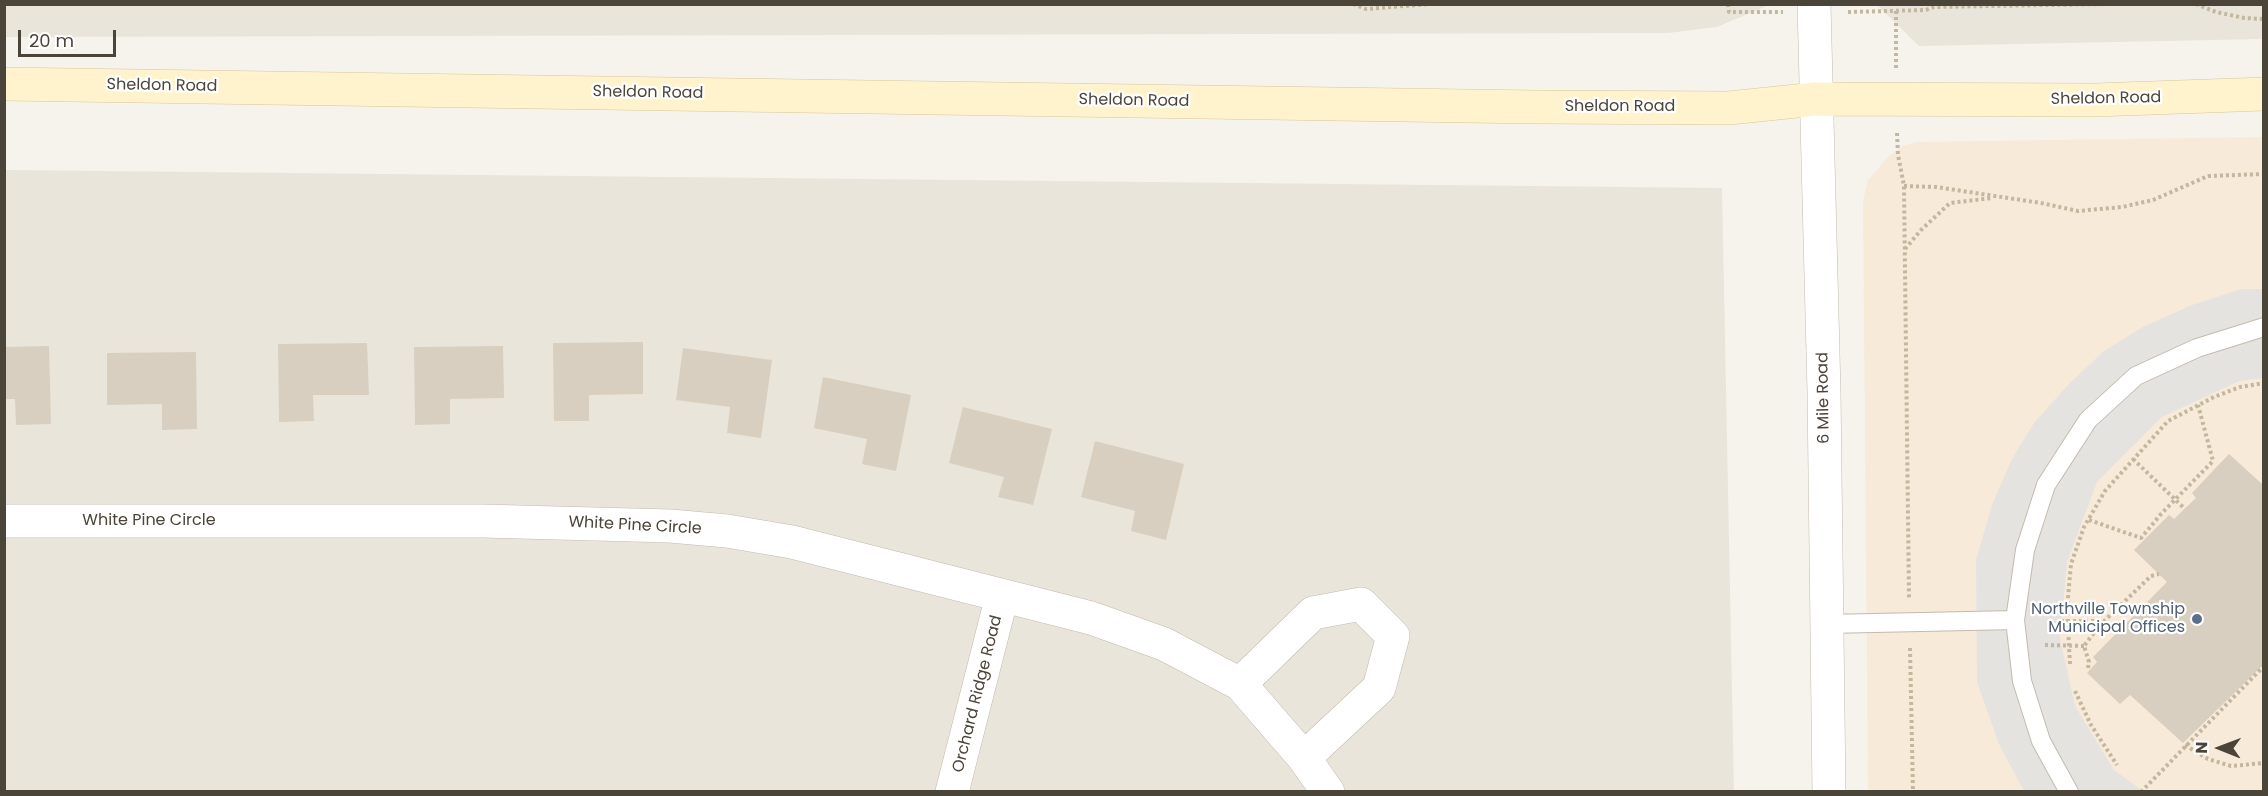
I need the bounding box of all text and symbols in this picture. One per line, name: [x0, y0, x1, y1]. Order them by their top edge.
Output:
scale bar: [21, 18, 118, 56]
text: 20 m: [29, 28, 74, 53]
street label: Sheldon Road: [107, 75, 217, 97]
street label: Sheldon Road: [593, 82, 703, 104]
street label: Sheldon Road: [2051, 88, 2161, 110]
street label: Sheldon Road: [1079, 90, 1189, 112]
street label: Sheldon Road: [1565, 97, 1675, 117]
street label: 6 Mile Road: [1814, 352, 1834, 444]
street label: White Pine Circle: [82, 511, 216, 531]
street label: White Pine Circle: [568, 513, 702, 539]
place label: Northville Township Municipal Offices: [2031, 600, 2185, 638]
marker: Northville Township Municipal Offices: [2190, 612, 2204, 626]
street label: Orchard Ridge Road: [949, 613, 1007, 775]
north arrow: [2190, 718, 2250, 778]
text: N: [2190, 741, 2213, 754]

